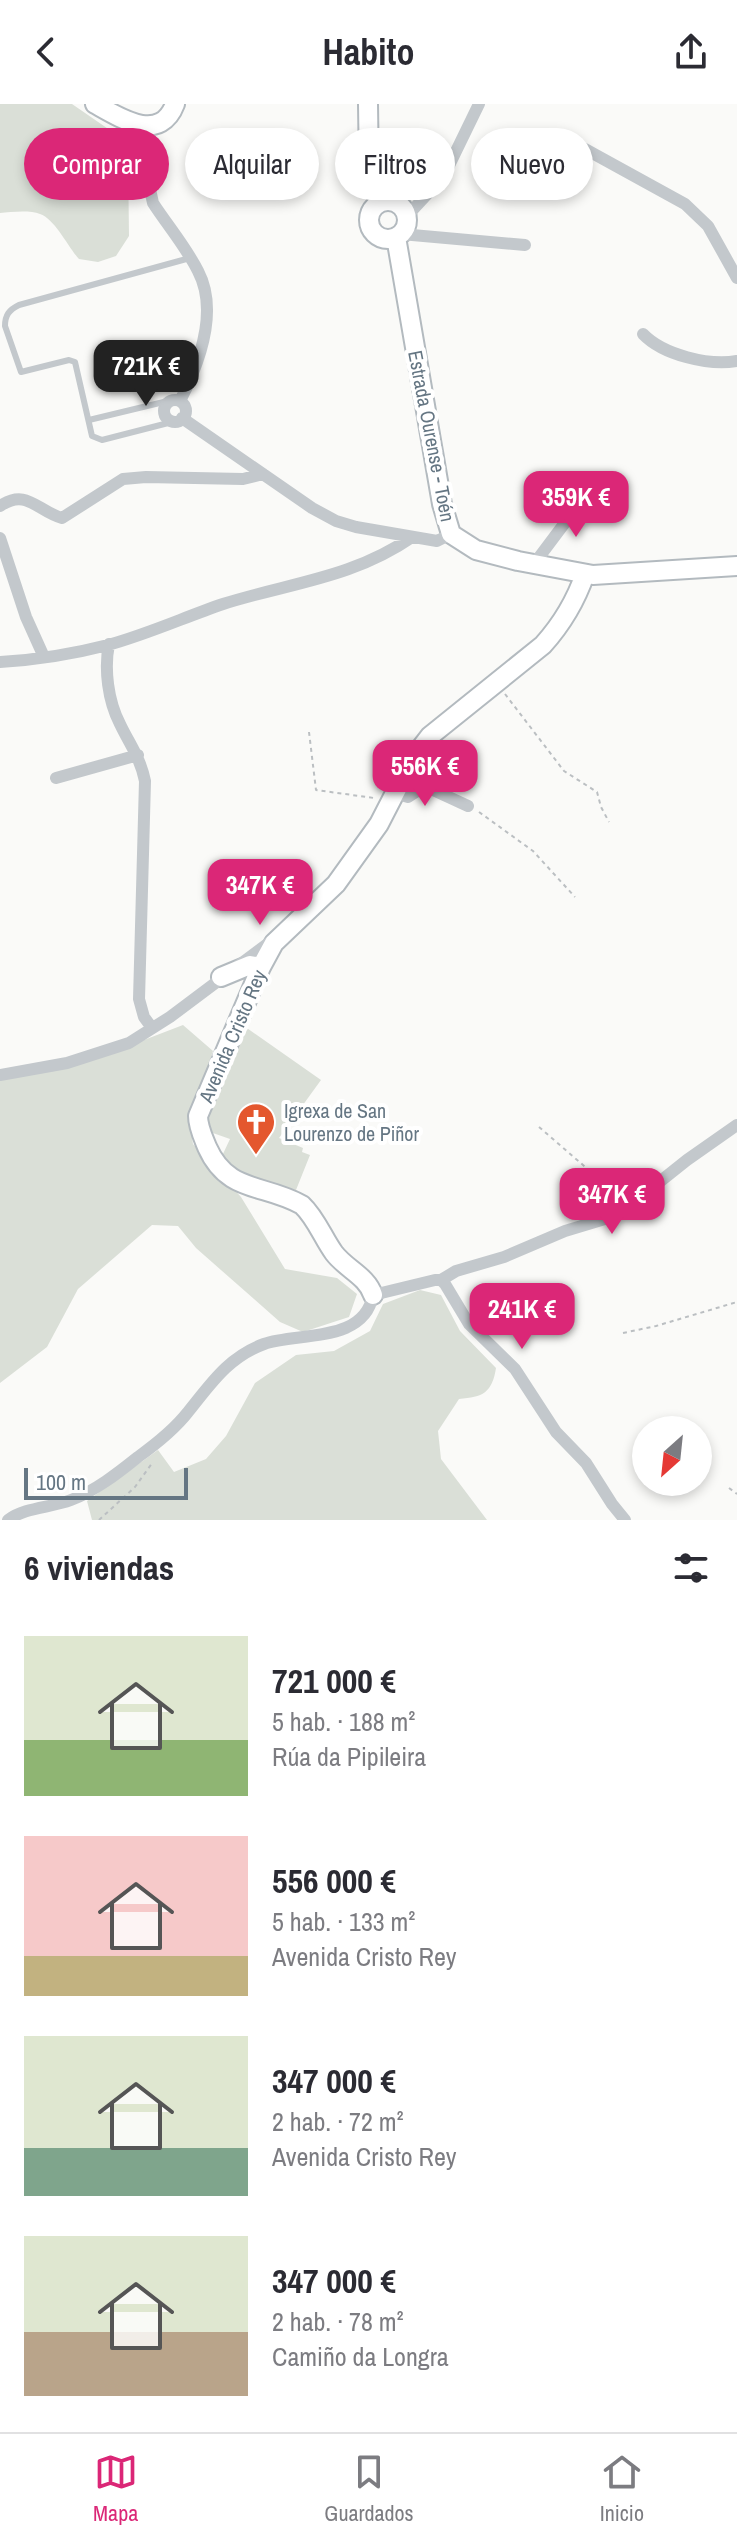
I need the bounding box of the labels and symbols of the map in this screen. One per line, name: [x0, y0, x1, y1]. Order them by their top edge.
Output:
pin: 721K €: [81, 340, 211, 408]
street label: Estrada Ourense - Toén: [402, 348, 462, 524]
pin: 359K €: [511, 471, 641, 539]
pin: 556K €: [360, 740, 490, 808]
pin: 347K €: [195, 859, 325, 927]
street label: Avenida Cristo Rey: [191, 965, 272, 1108]
place label: Igrexa de San Lourenzo de Piñor: [284, 1097, 419, 1147]
church icon: Igrexa de San Lourenzo de Piñor: [235, 1101, 277, 1156]
pin: 347K €: [547, 1168, 677, 1236]
pin: 241K €: [457, 1283, 587, 1351]
north arrow: [632, 1416, 712, 1496]
scale bar: [24, 1464, 188, 1500]

